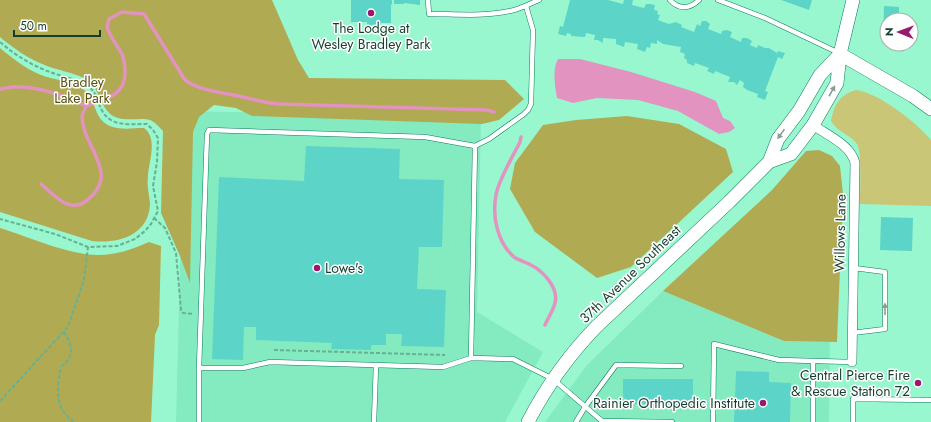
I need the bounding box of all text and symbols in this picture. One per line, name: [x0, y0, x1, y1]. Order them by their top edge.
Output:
marker: The Lodge at Wesley Bradley Park: [366, 8, 376, 18]
scale bar: [14, 12, 100, 38]
north arrow: [879, 12, 919, 52]
text: 50 m: [20, 17, 47, 35]
place label: The Lodge at Wesley Bradley Park: [311, 18, 431, 54]
text: N: [881, 27, 897, 36]
park label: Bradley Lake Park: [54, 72, 111, 108]
one-way arrow: [829, 85, 836, 97]
one-way arrow: [777, 129, 785, 140]
street label: Willows Lane: [829, 194, 851, 272]
street label: 37th Avenue Southeast: [575, 220, 686, 328]
place label: Lowe's: [325, 258, 363, 278]
marker: Lowe's: [312, 263, 322, 273]
one-way arrow: [882, 302, 888, 315]
place label: Central Pierce Fire & Rescue Station 72: [791, 365, 910, 401]
marker: Central Pierce Fire & Rescue Station 72: [913, 378, 923, 388]
place label: Rainier Orthopedic Institute: [593, 393, 755, 413]
marker: Rainier Orthopedic Institute: [758, 398, 768, 408]

